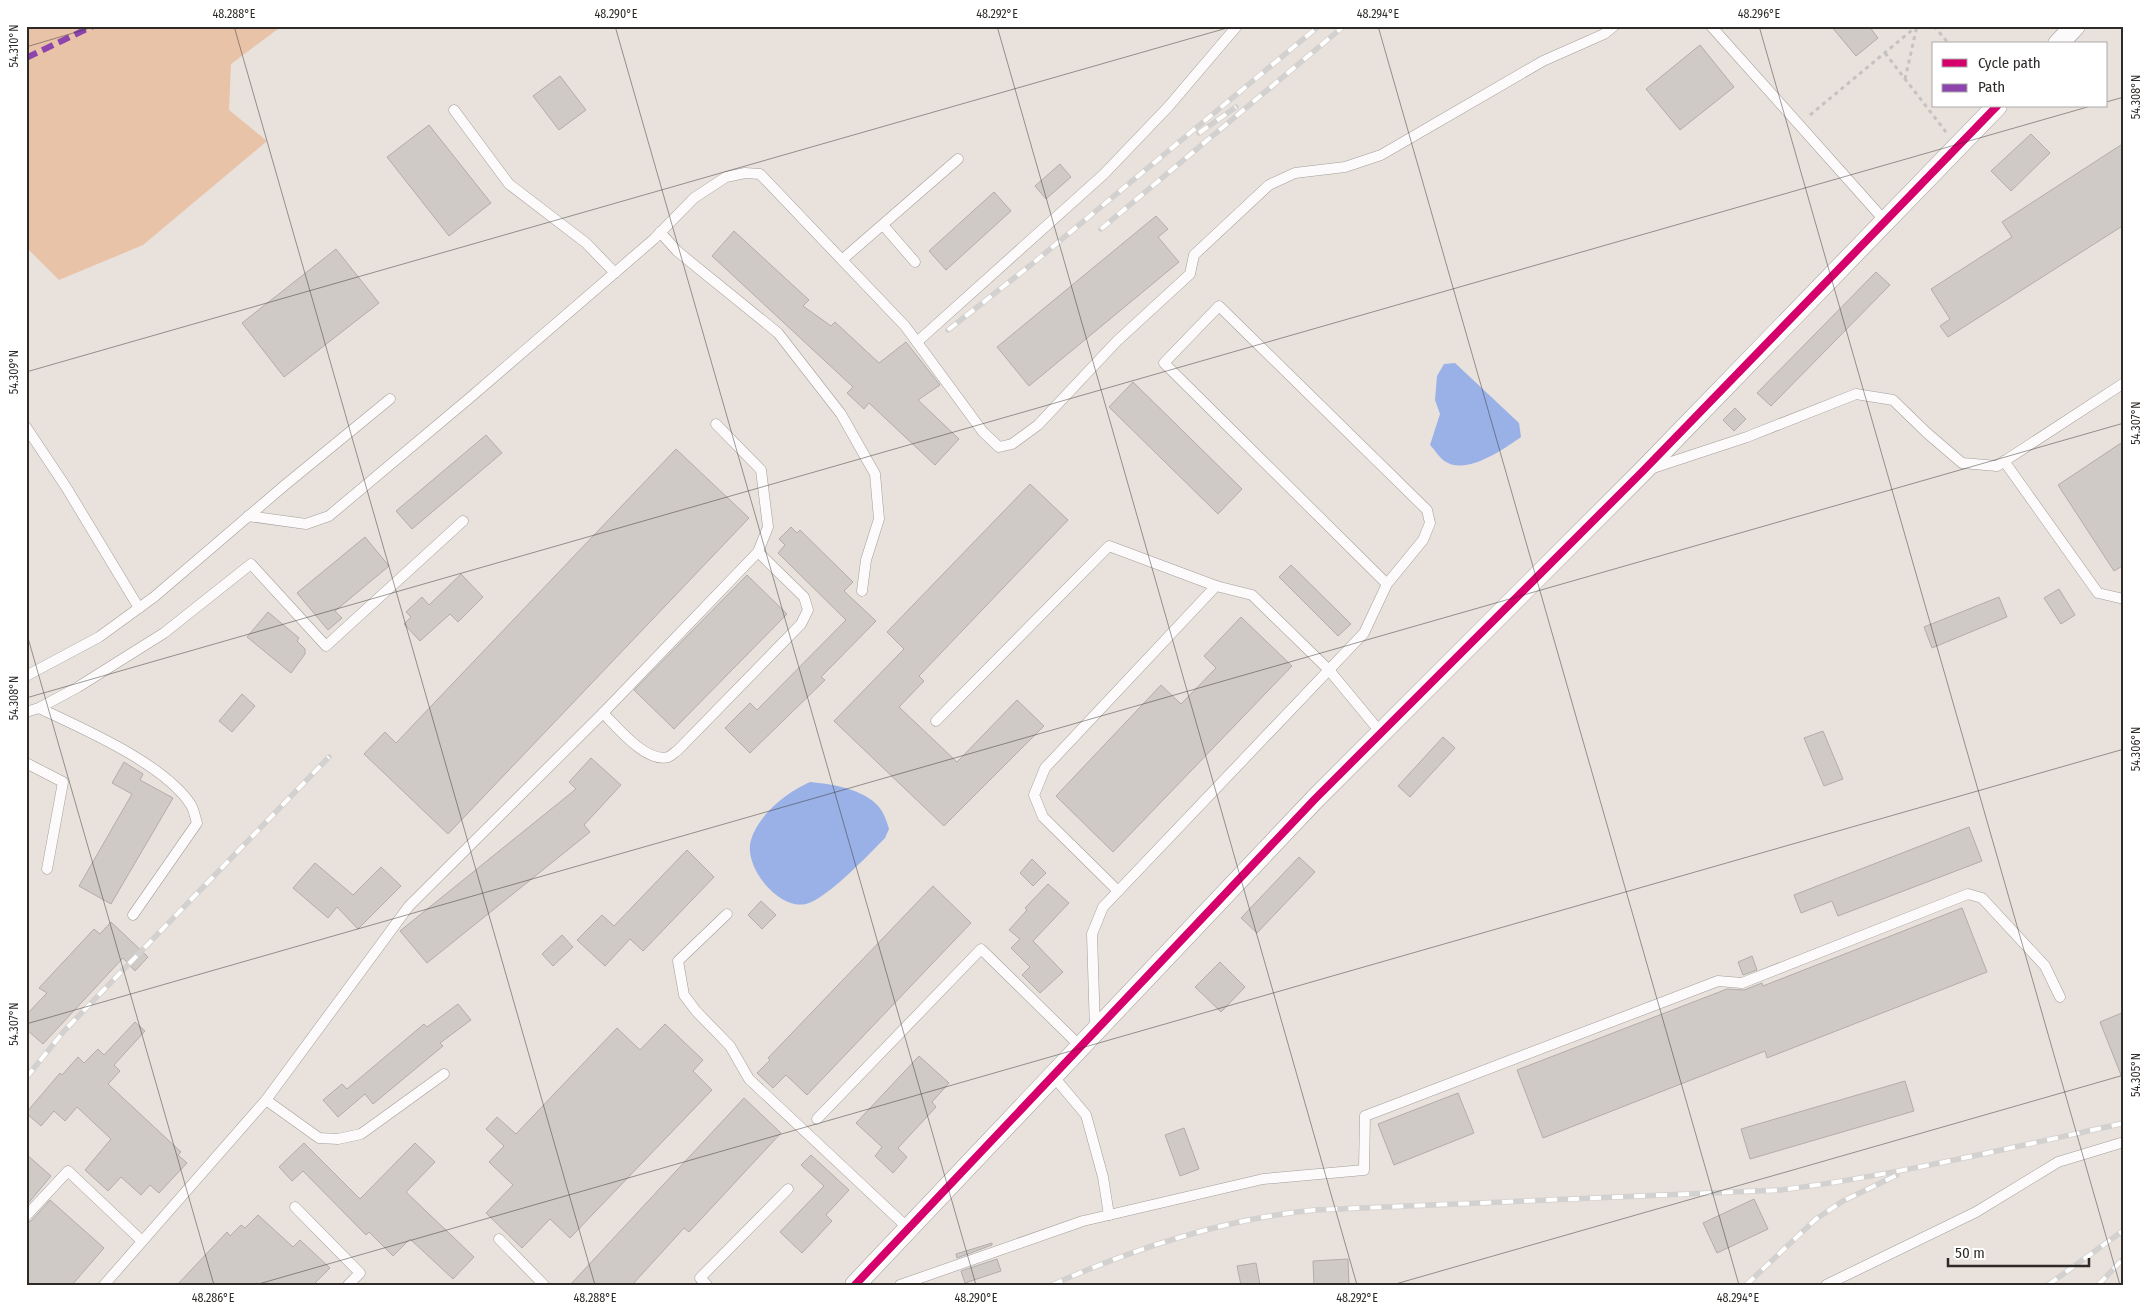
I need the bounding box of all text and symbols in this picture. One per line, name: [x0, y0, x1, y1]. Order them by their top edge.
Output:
text: 48.288°E: [213, 7, 256, 21]
text: 48.290°E: [595, 7, 638, 21]
text: 48.292°E: [976, 7, 1018, 21]
text: 48.294°E: [1357, 7, 1400, 21]
text: 48.296°E: [1738, 7, 1781, 21]
text: 54.310°N: [7, 25, 21, 67]
legend: [1932, 42, 2108, 108]
text: Cycle path: [1978, 54, 2041, 72]
text: 54.308°N: [2129, 75, 2143, 119]
text: Path: [1978, 78, 2005, 96]
text: 54.309°N: [7, 350, 21, 394]
text: 54.307°N: [2129, 401, 2143, 445]
text: 54.308°N: [7, 676, 21, 720]
text: 54.306°N: [2129, 727, 2143, 771]
text: 54.307°N: [7, 1002, 21, 1046]
text: 54.305°N: [2129, 1053, 2143, 1097]
scale bar: [1948, 1236, 2089, 1268]
text: 50 m: [1955, 1244, 1985, 1262]
text: 48.286°E: [192, 1291, 235, 1305]
text: 48.288°E: [574, 1291, 617, 1305]
text: 48.290°E: [955, 1291, 998, 1305]
text: 48.292°E: [1336, 1291, 1378, 1305]
text: 48.294°E: [1717, 1291, 1760, 1305]

